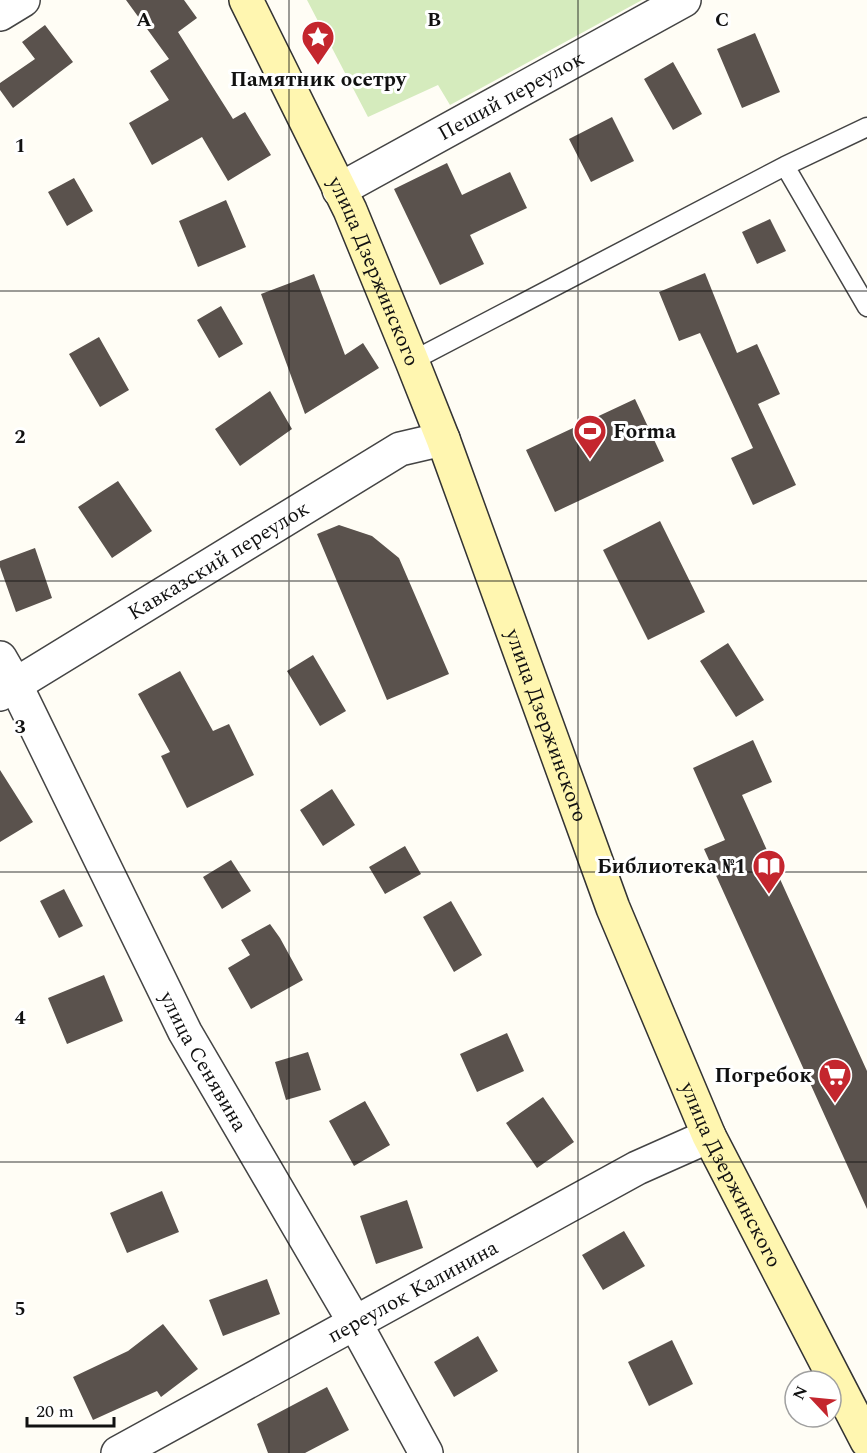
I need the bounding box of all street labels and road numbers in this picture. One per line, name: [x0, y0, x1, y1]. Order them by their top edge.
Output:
street label: Пеший переулок: [432, 43, 591, 150]
street label: улица Дзержинского: [318, 170, 427, 371]
street label: Кавказский переулок: [122, 493, 316, 629]
street label: улица Дзержинского: [496, 624, 596, 827]
street label: улица Сенявина: [150, 985, 255, 1139]
street label: улица Дзержинского: [671, 1076, 789, 1273]
street label: переулок Калинина: [322, 1232, 505, 1352]

